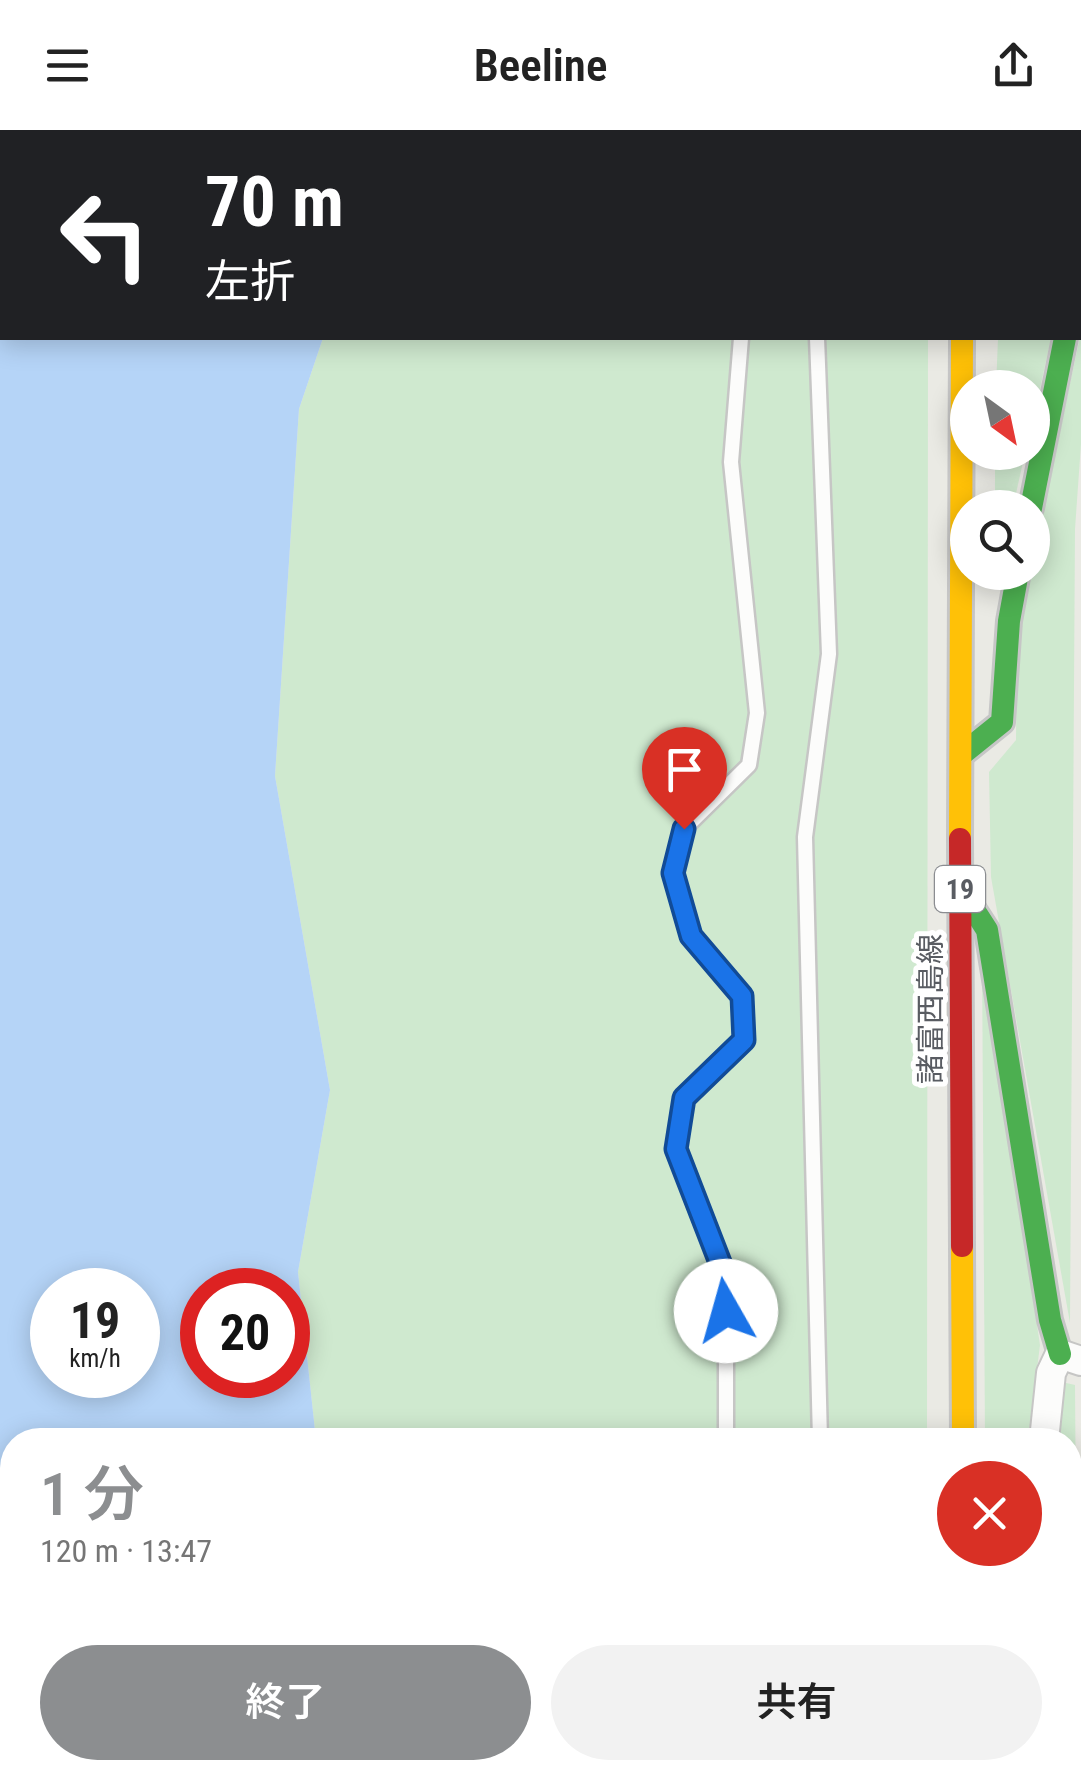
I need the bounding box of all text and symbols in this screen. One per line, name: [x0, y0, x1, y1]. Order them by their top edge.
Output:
icon: menu: [40, 38, 95, 93]
icon: share: [986, 38, 1041, 93]
text: Beeline: [474, 39, 607, 92]
text: 70 m: [205, 161, 344, 243]
icon: left: [40, 170, 170, 300]
text: 左折: [205, 255, 295, 308]
north arrow: [950, 370, 1050, 470]
map controls: [950, 370, 1050, 590]
button: search: [950, 490, 1050, 590]
pin: [642, 727, 727, 830]
icon: arrive: [657, 742, 712, 797]
road number: 19: [935, 866, 985, 912]
street label: 諸富西島線: [913, 934, 948, 1084]
position arrow: [674, 1259, 778, 1363]
speed limit sign: 20: [180, 1268, 310, 1398]
text: 19: [70, 1292, 120, 1350]
text: km/h: [69, 1344, 121, 1373]
text: 1 分: [40, 1459, 144, 1530]
button: close: [937, 1461, 1042, 1566]
text: 120 m · 13:47: [40, 1532, 212, 1570]
button: 終了: [40, 1645, 531, 1760]
button: 共有: [551, 1645, 1042, 1760]

